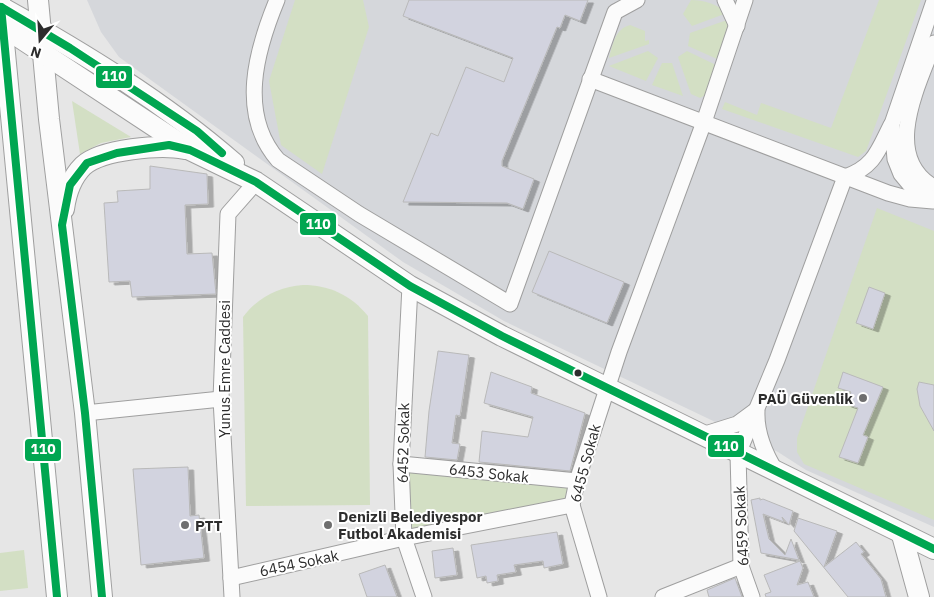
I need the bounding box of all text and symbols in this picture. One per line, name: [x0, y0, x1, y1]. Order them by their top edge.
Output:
north arrow: [15, 15, 65, 65]
text: N: [28, 42, 44, 62]
line badge: 110: [95, 65, 133, 89]
text: 110: [101, 67, 127, 85]
line badge: 110: [299, 212, 337, 236]
text: 110: [305, 215, 331, 233]
street label: Yunus Emre Caddesi: [215, 300, 234, 438]
unlabelled marker: [573, 368, 583, 378]
place label: PAÜ Güvenlik: [758, 389, 853, 408]
marker: PAÜ Güvenlik: [857, 392, 869, 404]
street label: 6452 Sokak: [393, 403, 413, 483]
street label: 6455 Sokak: [565, 422, 605, 504]
line badge: 110: [707, 434, 745, 458]
text: 110: [713, 437, 739, 455]
line badge: 110: [24, 438, 62, 462]
text: 110: [30, 440, 56, 458]
street label: 6453 Sokak: [448, 459, 530, 487]
street label: 6459 Sokak: [729, 485, 753, 567]
place label: Denizli Belediyespor Futbol Akademisi: [338, 507, 483, 543]
place label: PTT: [195, 516, 223, 535]
marker: PTT: [179, 519, 191, 531]
marker: Denizli Belediyespor Futbol Akademisi: [322, 519, 334, 531]
street label: 6454 Sokak: [258, 545, 340, 581]

